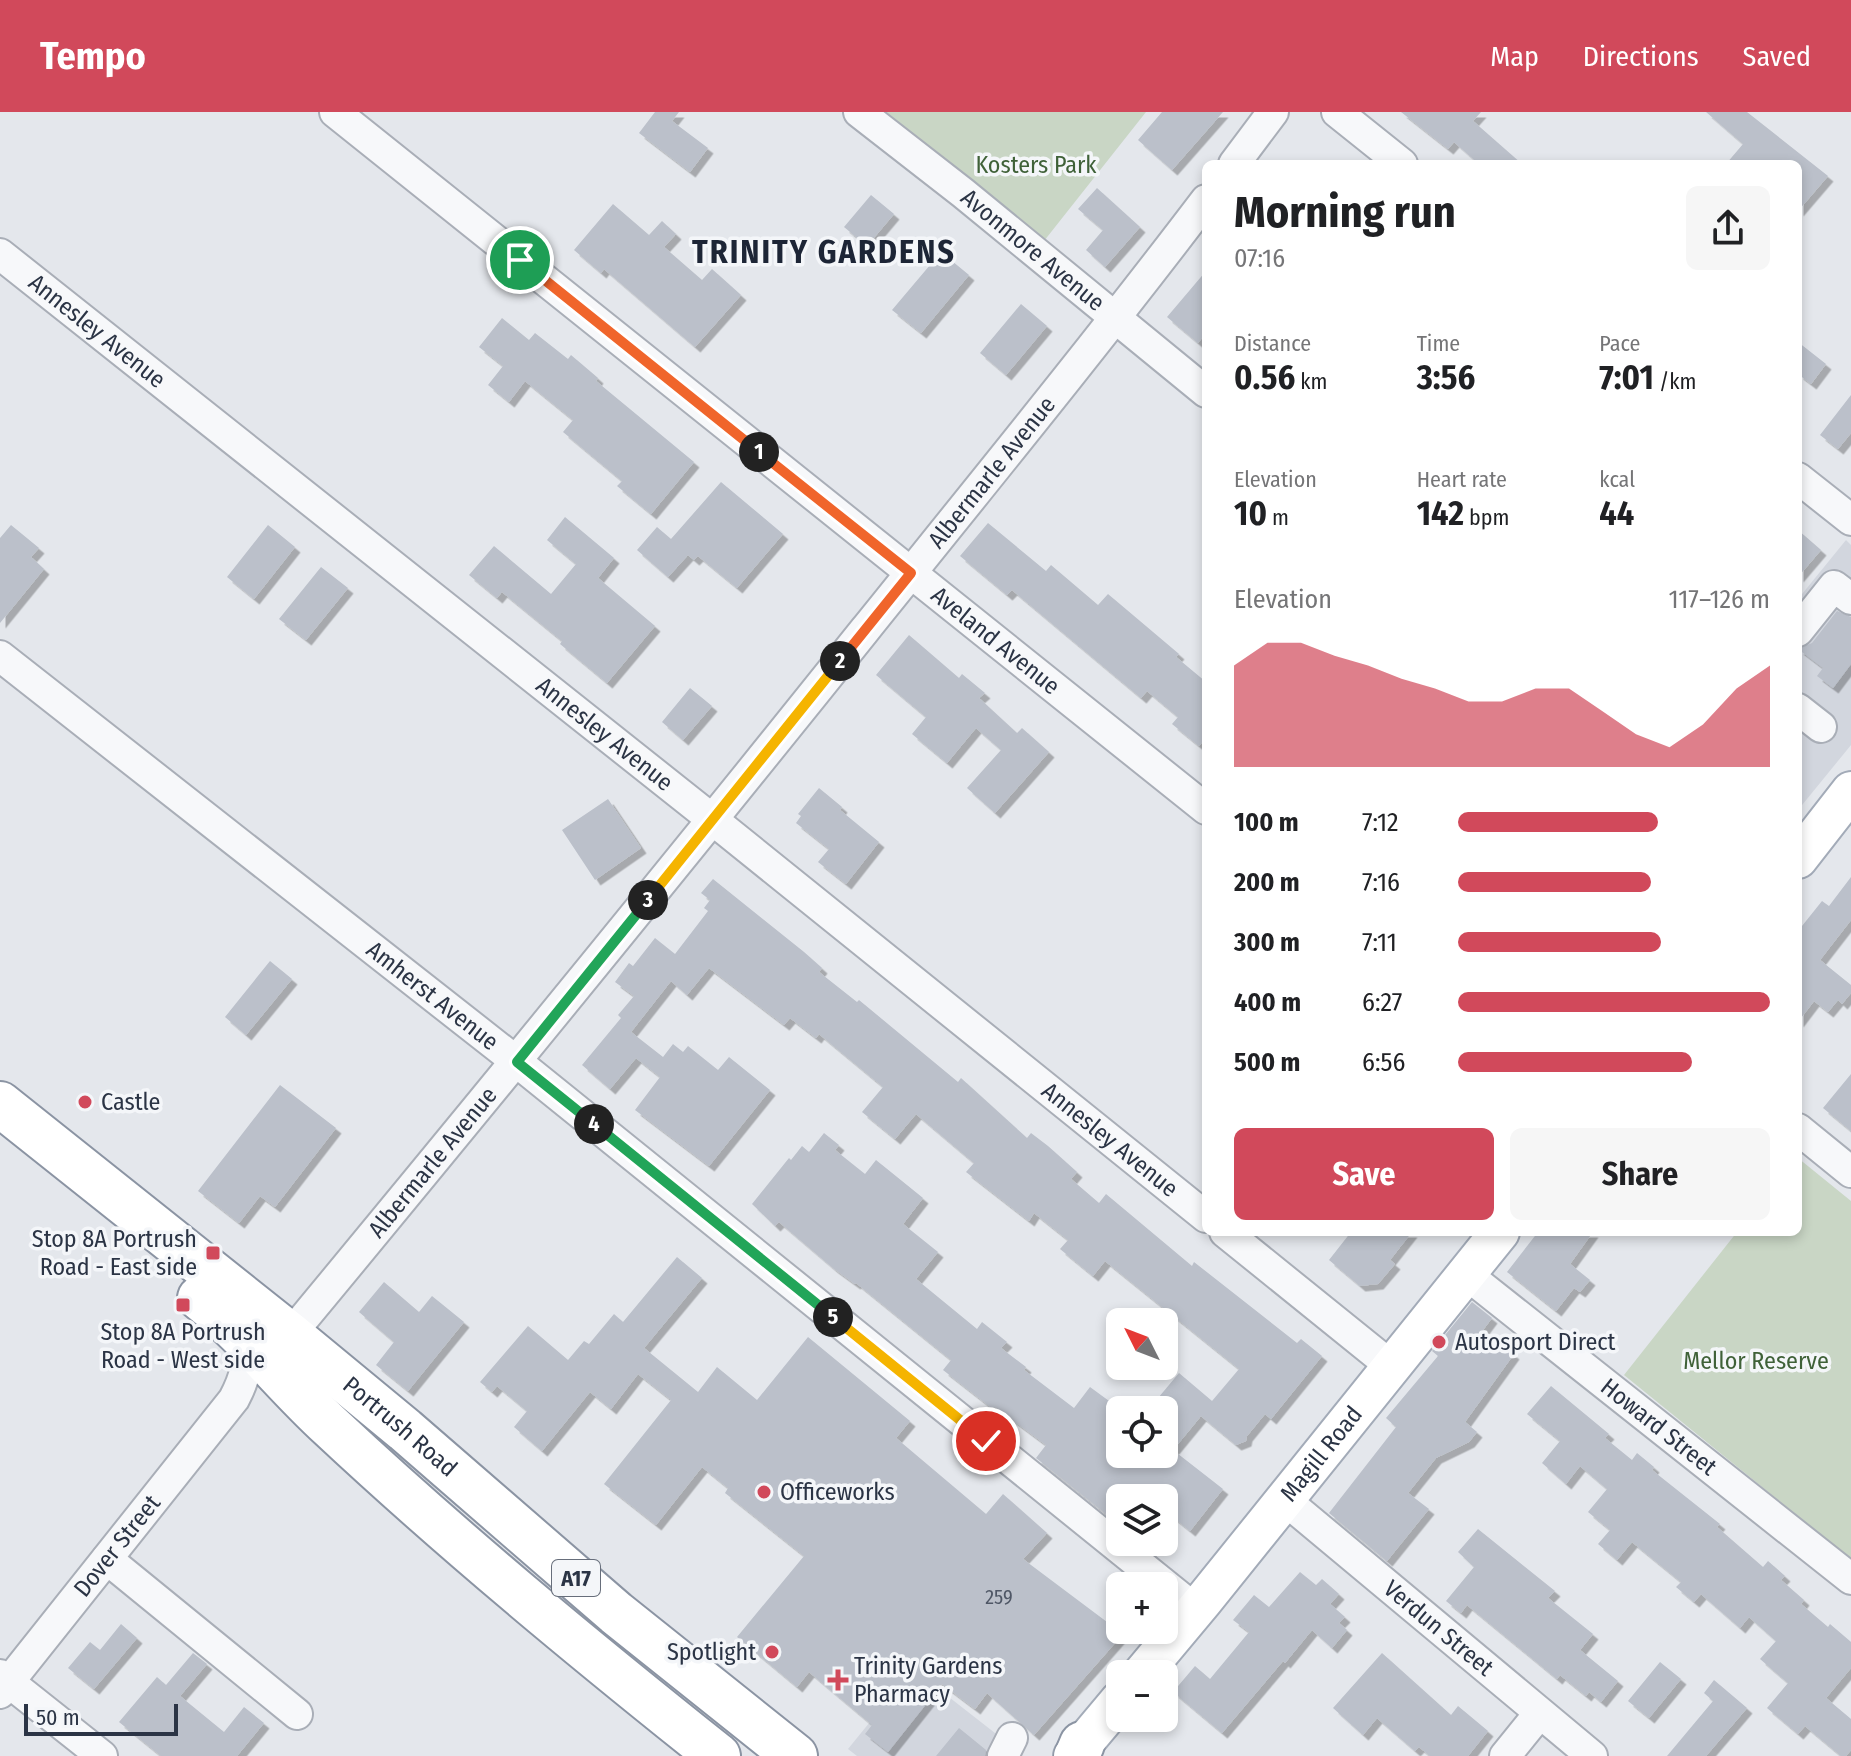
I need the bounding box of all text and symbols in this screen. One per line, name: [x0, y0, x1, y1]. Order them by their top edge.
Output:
text: Tempo: [40, 33, 146, 79]
text: Map: [1490, 40, 1539, 73]
text: Directions: [1583, 40, 1699, 73]
text: Saved: [1743, 40, 1811, 73]
park label: Kosters Park: [975, 151, 1097, 179]
street label: Avonmore Avenue: [955, 183, 1110, 317]
text: Morning run: [1234, 186, 1456, 239]
button: share: [1686, 186, 1770, 270]
pin: [486, 226, 554, 294]
district label: TRINITY GARDENS: [692, 233, 956, 271]
icon: arrive: [498, 238, 542, 282]
text: 07:16: [1234, 243, 1285, 274]
street label: Annesley Avenue: [23, 268, 171, 394]
text: Distance: [1234, 330, 1311, 357]
text: Time: [1417, 330, 1460, 357]
text: Pace: [1599, 330, 1640, 357]
text: 0.56: [1234, 357, 1295, 398]
text: 3:56: [1417, 357, 1475, 398]
text: 7:01: [1599, 357, 1654, 398]
text: km: [1295, 368, 1328, 395]
text: /km: [1654, 368, 1696, 395]
street label: Albermarle Avenue: [922, 391, 1061, 554]
pin: 1: [739, 432, 779, 472]
text: 1: [754, 438, 764, 465]
text: Elevation: [1234, 466, 1317, 493]
text: Heart rate: [1417, 466, 1507, 493]
text: kcal: [1599, 466, 1635, 493]
text: 10: [1234, 493, 1267, 534]
text: 142: [1417, 493, 1464, 534]
text: 44: [1599, 493, 1634, 534]
text: m: [1267, 504, 1289, 531]
text: bpm: [1464, 504, 1509, 531]
street label: Aveland Avenue: [926, 581, 1065, 700]
text: Elevation: [1234, 584, 1332, 615]
text: 117–126 m: [1668, 584, 1770, 615]
pin: 2: [820, 641, 860, 681]
text: 2: [835, 647, 845, 674]
street label: Annesley Avenue: [531, 671, 679, 797]
text: 100 m: [1234, 807, 1299, 838]
text: 7:12: [1362, 807, 1399, 838]
text: 200 m: [1234, 867, 1300, 898]
text: 7:16: [1362, 867, 1400, 898]
pin: 3: [628, 880, 668, 920]
text: 3: [643, 886, 653, 913]
text: 300 m: [1234, 927, 1300, 958]
text: 7:11: [1362, 927, 1397, 958]
street label: Amherst Avenue: [361, 935, 504, 1056]
text: 400 m: [1234, 987, 1301, 1018]
text: 6:27: [1362, 987, 1402, 1018]
text: 500 m: [1234, 1047, 1300, 1078]
text: 6:56: [1362, 1047, 1405, 1078]
street label: Annesley Avenue: [1036, 1077, 1184, 1203]
street label: Albermarle Avenue: [362, 1081, 503, 1243]
place label: Castle: [101, 1088, 160, 1116]
marker: Castle: [76, 1093, 94, 1111]
pin: 4: [574, 1104, 614, 1144]
text: 4: [588, 1110, 600, 1137]
button: Save: [1234, 1128, 1494, 1220]
button: Share: [1510, 1128, 1770, 1220]
place label: Stop 8A Portrush Road - East side: [32, 1225, 197, 1281]
marker: Stop 8A Portrush Road - East side: [204, 1244, 222, 1262]
marker: Stop 8A Portrush Road - West side: [174, 1296, 192, 1314]
pin: 5: [813, 1297, 853, 1337]
text: 5: [828, 1303, 838, 1330]
north arrow: [1106, 1308, 1178, 1380]
map controls: [1106, 1308, 1178, 1732]
place label: Stop 8A Portrush Road - West side: [100, 1318, 266, 1374]
place label: Autosport Direct: [1455, 1328, 1616, 1356]
marker: Autosport Direct: [1430, 1333, 1448, 1351]
park label: Mellor Reserve: [1683, 1347, 1829, 1375]
street label: Portrush Road: [338, 1371, 463, 1483]
street label: Howard Street: [1595, 1372, 1722, 1481]
button: locate: [1106, 1396, 1178, 1468]
street label: Magill Road: [1275, 1401, 1368, 1507]
pin: [952, 1407, 1020, 1475]
icon: check: [964, 1419, 1008, 1463]
place label: Officeworks: [780, 1478, 895, 1506]
marker: Officeworks: [755, 1483, 773, 1501]
button: layers: [1106, 1484, 1178, 1556]
street label: Dover Street: [68, 1489, 166, 1602]
road number: A17: [552, 1560, 600, 1596]
button: +: [1106, 1572, 1178, 1644]
street label: Verdun Street: [1378, 1574, 1499, 1682]
house number: 259: [985, 1585, 1013, 1609]
place label: Spotlight: [667, 1638, 756, 1666]
marker: Spotlight: [763, 1643, 781, 1661]
place label: Trinity Gardens Pharmacy: [854, 1652, 1002, 1708]
button: −: [1106, 1660, 1178, 1732]
marker: Trinity Gardens Pharmacy: [829, 1671, 847, 1689]
scale bar: [24, 1700, 178, 1736]
text: 50 m: [36, 1704, 80, 1731]

